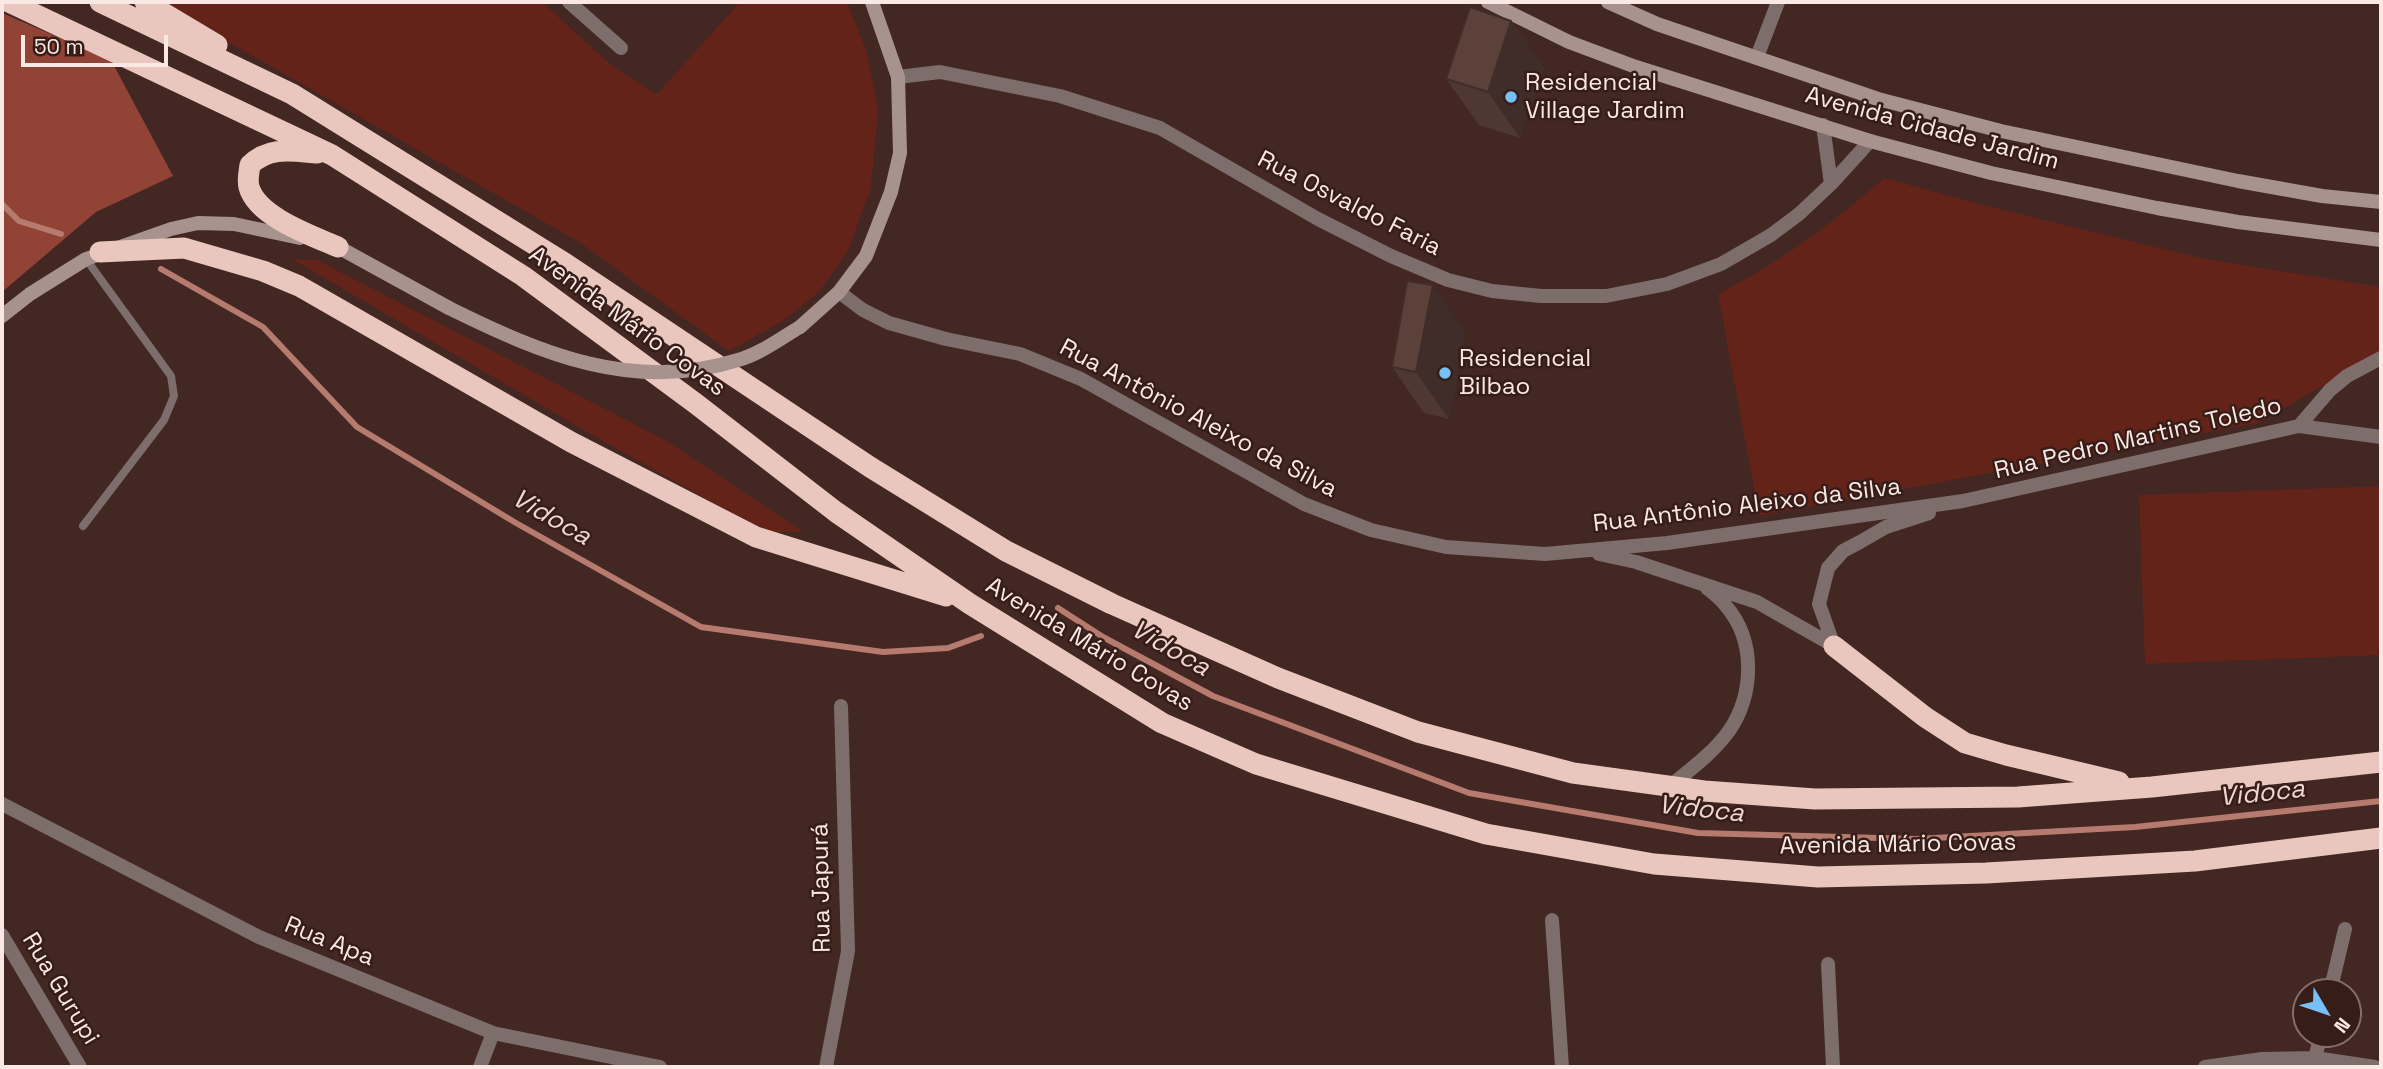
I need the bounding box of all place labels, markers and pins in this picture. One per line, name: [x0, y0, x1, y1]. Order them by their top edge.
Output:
place label: Residencial Village Jardim: [1525, 69, 1685, 125]
marker: Residencial Village Jardim: [1503, 89, 1519, 105]
place label: Residencial Bilbao: [1459, 345, 1591, 401]
marker: Residencial Bilbao: [1437, 365, 1453, 381]

